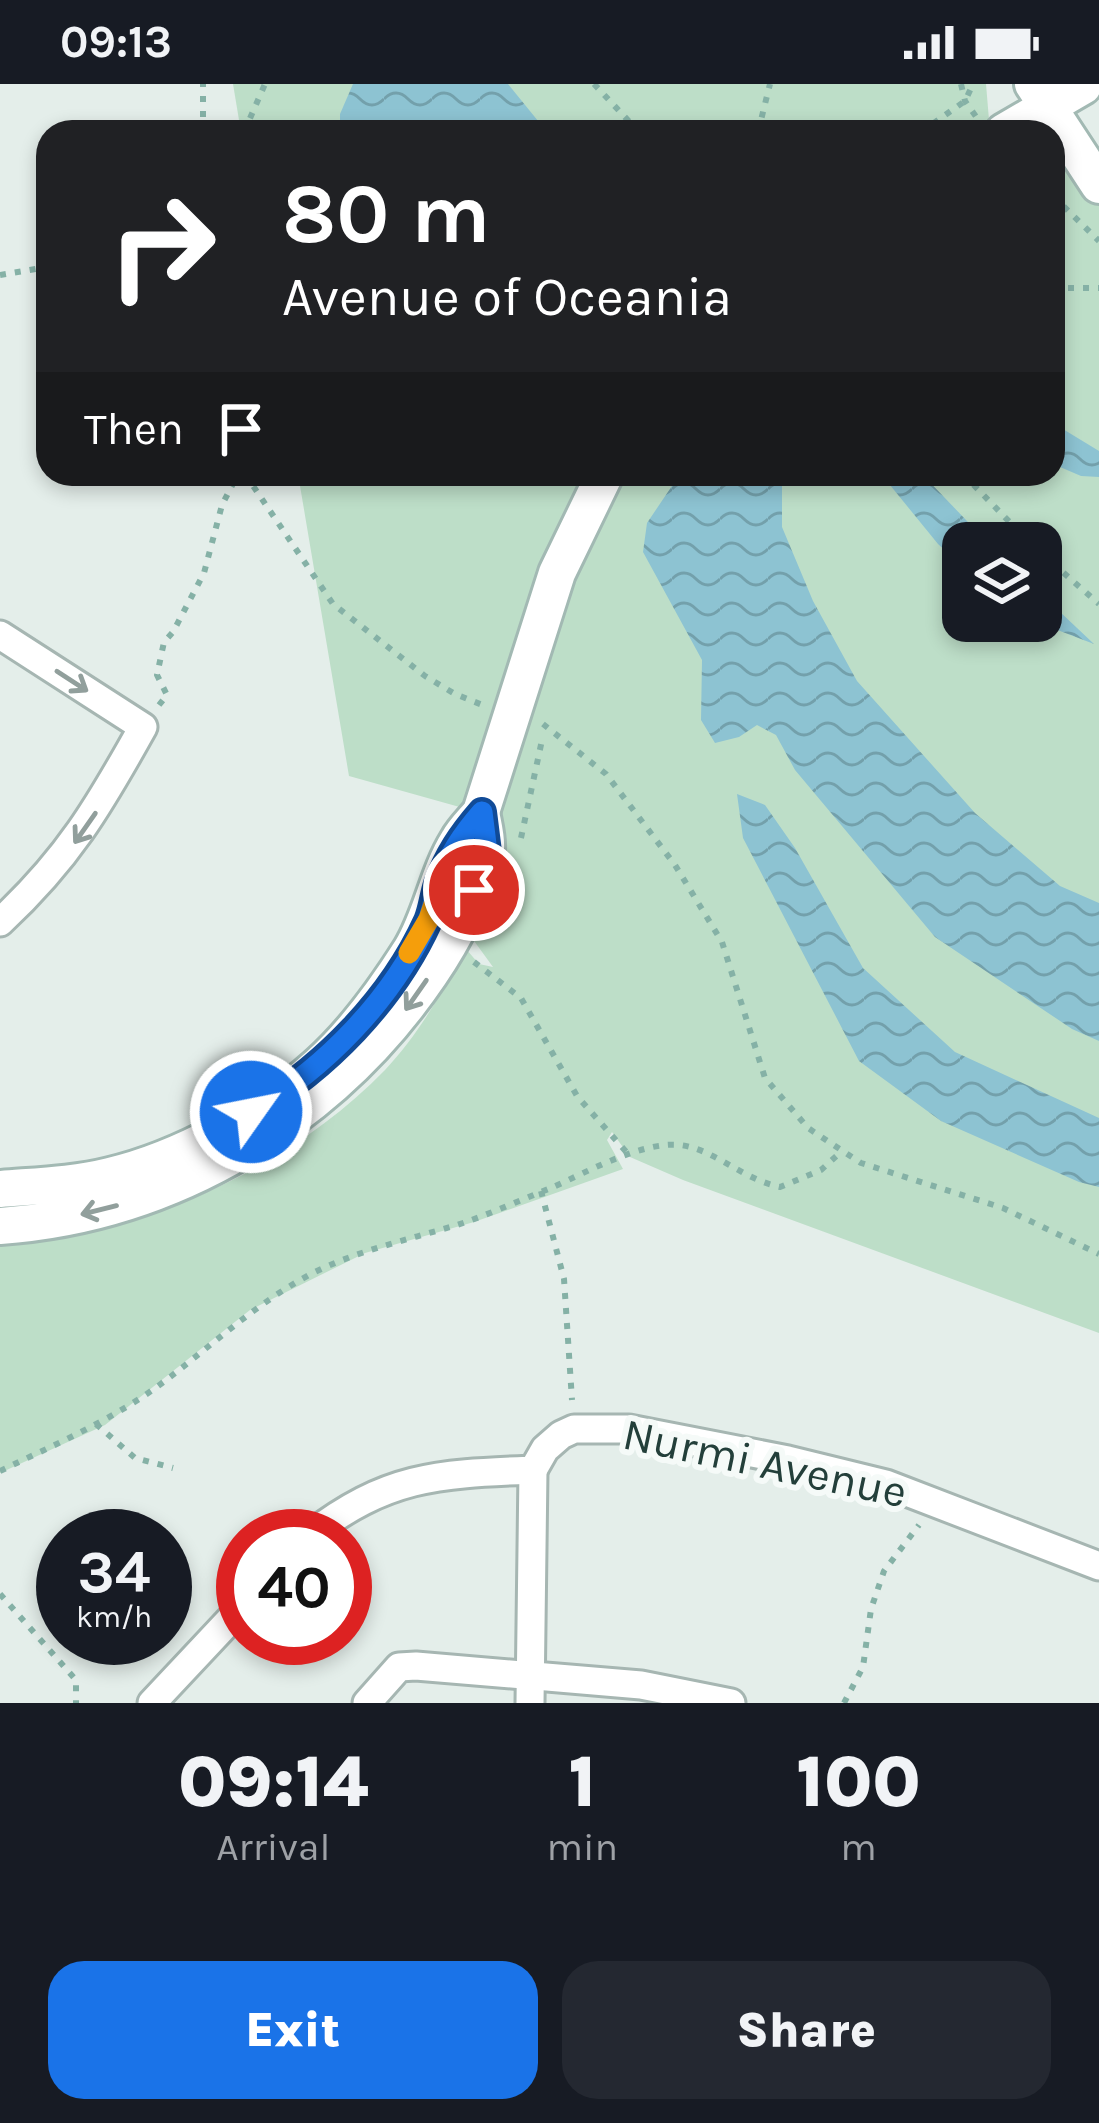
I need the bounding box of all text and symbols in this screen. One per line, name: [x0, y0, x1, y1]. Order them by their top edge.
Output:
text: 09:13: [60, 16, 172, 68]
text: 80 m: [282, 165, 490, 263]
icon: right: [84, 168, 240, 324]
text: Avenue of Oceania: [282, 265, 732, 329]
icon: arrive: [208, 396, 274, 462]
text: Then: [84, 403, 184, 455]
map controls: [942, 522, 1062, 642]
button: layers: [942, 522, 1062, 642]
one-way arrow: [54, 668, 88, 693]
one-way arrow: [73, 811, 98, 844]
pin: [423, 839, 525, 941]
icon: arrive: [441, 857, 507, 923]
one-way arrow: [404, 978, 429, 1012]
position arrow: [188, 1049, 314, 1175]
one-way arrow: [81, 1200, 119, 1222]
street label: Nurmi Avenue: [618, 1408, 912, 1518]
speed limit sign: 40: [216, 1509, 372, 1665]
text: 34: [77, 1537, 151, 1607]
text: km/h: [76, 1599, 152, 1635]
text: 09:14: [178, 1740, 368, 1824]
text: 1: [568, 1740, 596, 1824]
text: 100: [796, 1740, 921, 1824]
text: Arrival: [216, 1824, 330, 1870]
text: min: [546, 1824, 618, 1870]
text: m: [840, 1824, 877, 1870]
button: Exit: [48, 1961, 538, 2099]
button: Share: [562, 1961, 1051, 2099]

